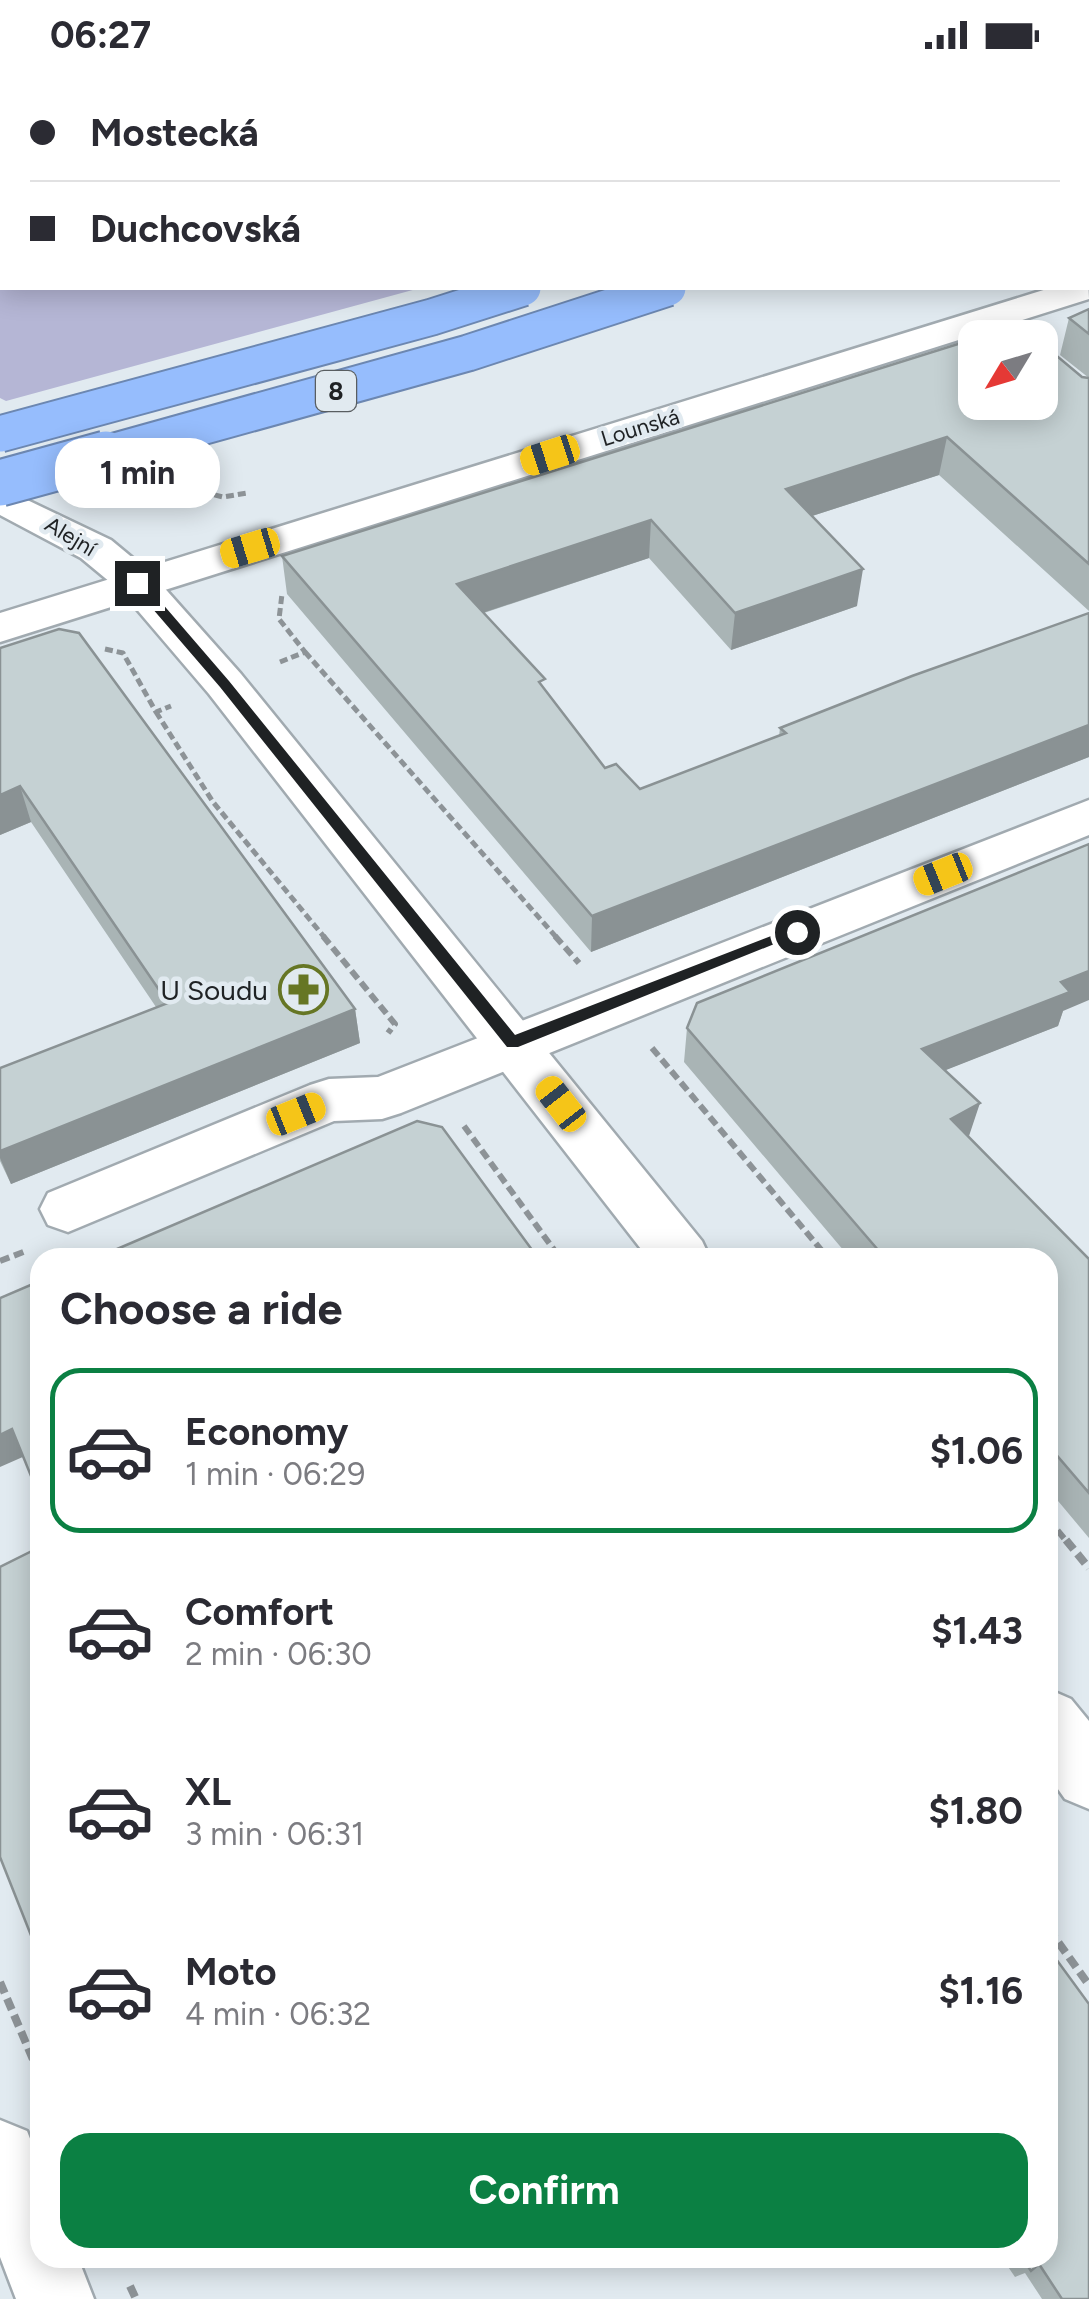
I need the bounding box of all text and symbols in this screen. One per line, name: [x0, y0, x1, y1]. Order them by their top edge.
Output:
text: 06:27: [50, 12, 151, 58]
text: Mostecká: [90, 110, 259, 156]
text: Duchcovská: [90, 206, 301, 252]
north arrow: [958, 320, 1058, 420]
map controls: [958, 320, 1058, 420]
road number: 8: [316, 371, 356, 411]
street label: Lounská: [598, 403, 683, 452]
car: [517, 431, 583, 479]
callout: 1 min: [54, 438, 220, 508]
text: 1 min: [100, 454, 175, 492]
street label: Alejní: [40, 511, 102, 563]
car: [217, 525, 283, 571]
route end: [115, 561, 160, 606]
car: [910, 849, 976, 899]
route start: [775, 910, 820, 955]
pharmacy icon: U Soudu: [277, 964, 329, 1016]
place label: U Soudu: [160, 973, 268, 1007]
car: [531, 1071, 591, 1137]
car: [263, 1089, 329, 1139]
text: Choose a ride: [60, 1281, 342, 1335]
icon: car: [65, 1406, 155, 1496]
text: Economy: [185, 1409, 348, 1455]
text: $1.06: [930, 1428, 1023, 1474]
text: 1 min · 06:29: [185, 1455, 365, 1493]
icon: car: [65, 1586, 155, 1676]
text: Comfort: [185, 1589, 334, 1635]
text: $1.43: [931, 1608, 1023, 1654]
text: 2 min · 06:30: [185, 1635, 372, 1673]
icon: car: [65, 1766, 155, 1856]
text: XL: [185, 1769, 231, 1815]
text: $1.80: [929, 1788, 1023, 1834]
text: 3 min · 06:31: [185, 1815, 364, 1853]
icon: car: [65, 1946, 155, 2036]
text: Moto: [185, 1949, 277, 1995]
text: $1.16: [938, 1968, 1023, 2014]
text: 4 min · 06:32: [185, 1995, 371, 2033]
button: Confirm: [60, 2133, 1028, 2248]

